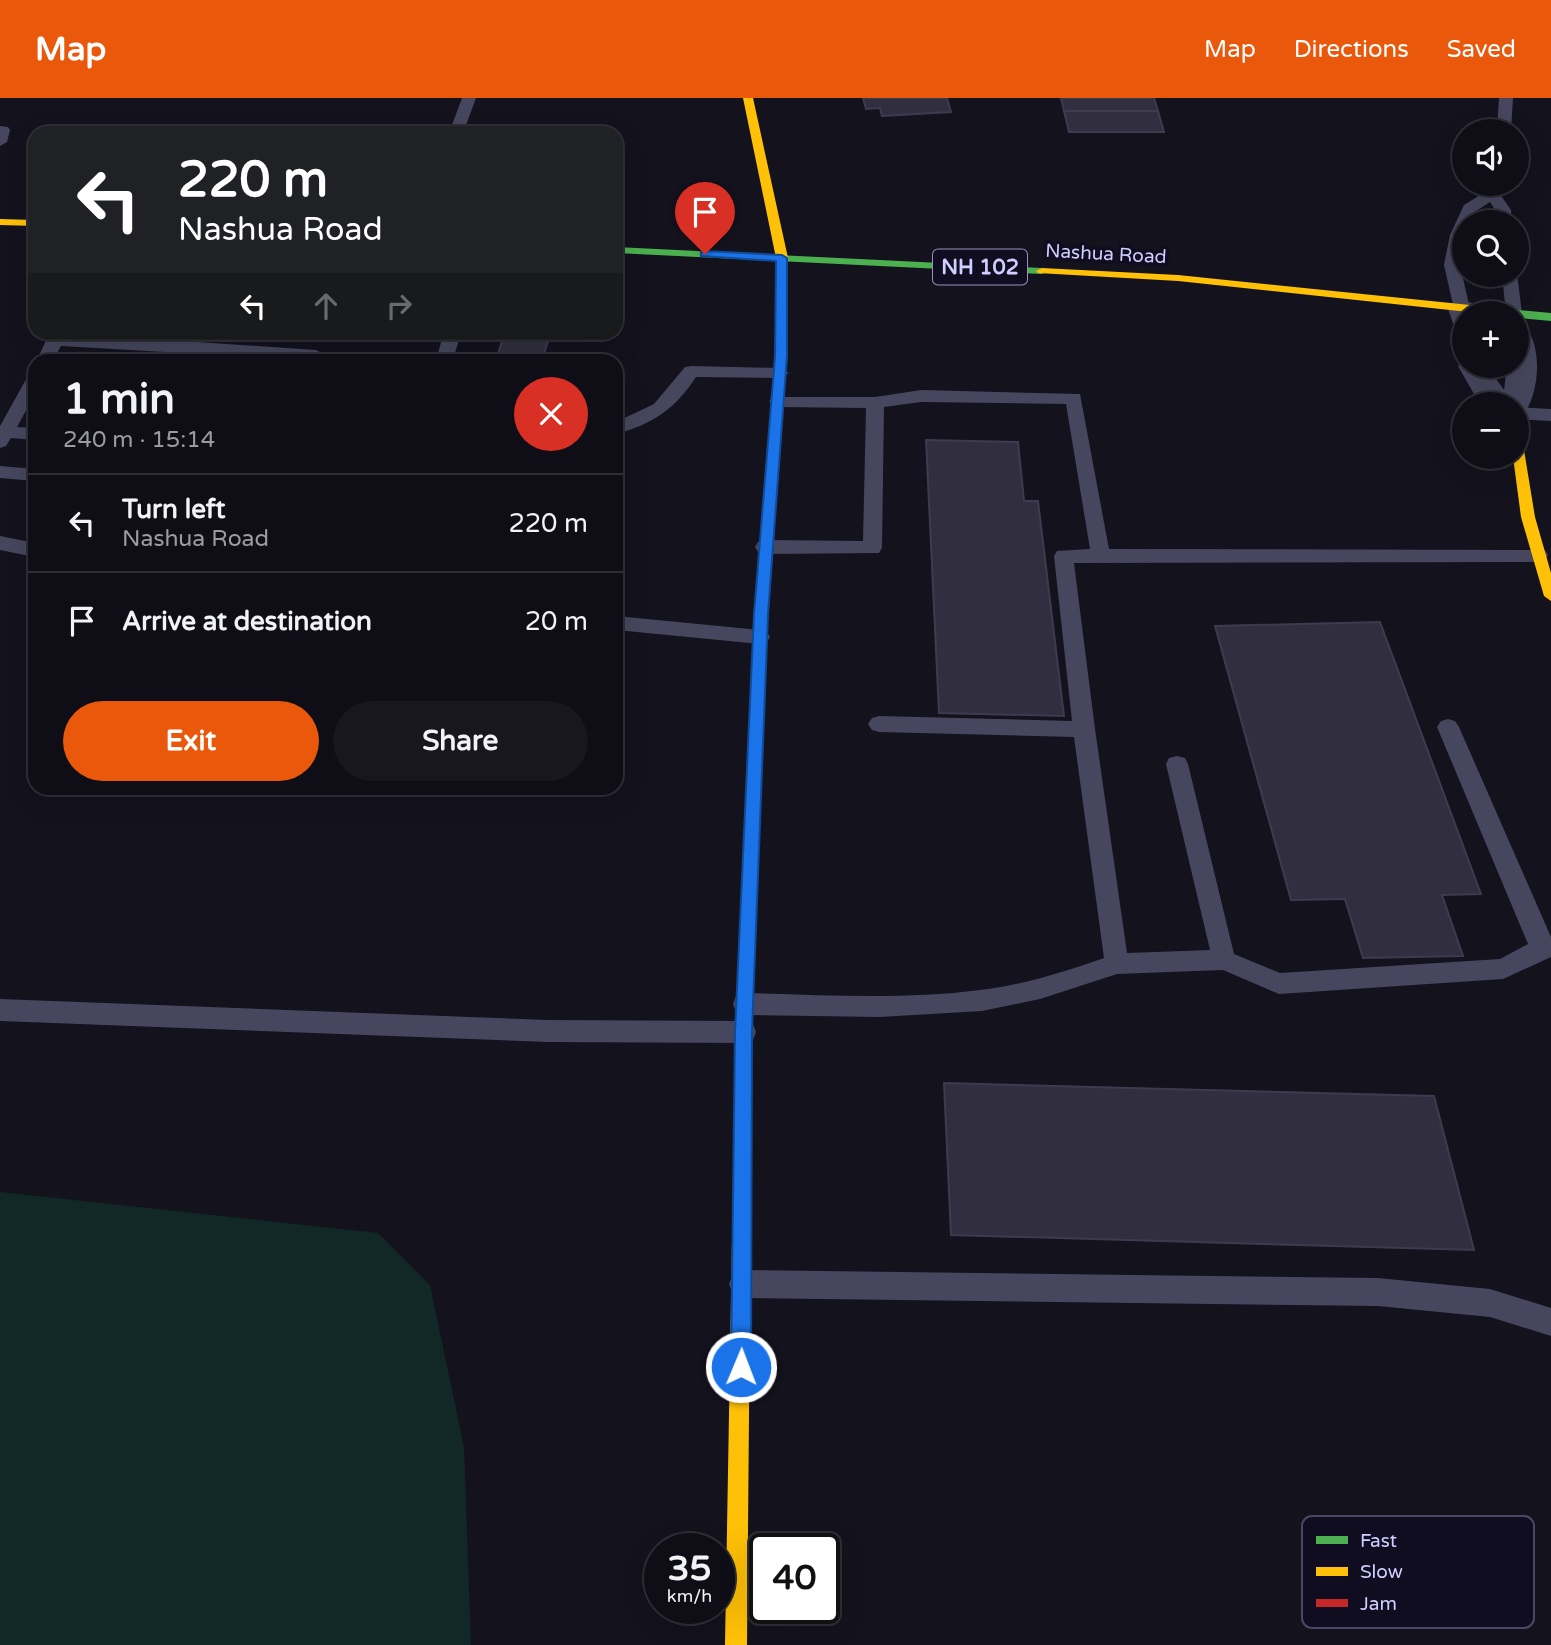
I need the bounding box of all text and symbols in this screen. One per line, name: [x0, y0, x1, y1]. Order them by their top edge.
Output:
text: Map: [35, 30, 106, 69]
text: Map: [1204, 35, 1256, 64]
text: Directions: [1294, 35, 1409, 64]
text: Saved: [1447, 35, 1516, 64]
map controls: [1452, 119, 1529, 469]
button: sound: [1452, 119, 1529, 196]
text: 220 m: [178, 151, 328, 210]
icon: left: [63, 154, 154, 245]
pin: [675, 182, 735, 254]
icon: arrive: [686, 193, 724, 231]
button: search: [1452, 210, 1529, 287]
text: Nashua Road: [178, 211, 383, 249]
street label: Nashua Road: [1045, 240, 1167, 268]
road number: NH 102: [933, 250, 1027, 284]
icon: left: [234, 287, 272, 325]
icon: ahead: [307, 287, 345, 325]
icon: right: [380, 287, 418, 325]
button: +: [1452, 301, 1529, 378]
text: 1 min: [63, 374, 175, 425]
button: close: [514, 377, 588, 451]
button: −: [1452, 392, 1529, 469]
text: 240 m · 15:14: [63, 426, 215, 454]
text: Turn left: [122, 494, 225, 525]
icon: left: [63, 504, 101, 542]
text: 220 m: [508, 508, 588, 539]
text: Nashua Road: [122, 525, 269, 553]
icon: arrive: [63, 602, 101, 640]
text: Arrive at destination: [122, 606, 372, 637]
text: 20 m: [525, 606, 588, 637]
button: Exit: [63, 701, 319, 781]
button: Share: [333, 701, 588, 781]
position arrow: [704, 1330, 778, 1404]
legend: [1302, 1516, 1534, 1628]
text: Fast: [1360, 1530, 1397, 1552]
speed limit sign: 40: [749, 1533, 840, 1624]
text: 35: [668, 1548, 711, 1590]
text: Slow: [1360, 1561, 1403, 1583]
text: km/h: [667, 1585, 712, 1607]
text: Jam: [1360, 1593, 1397, 1615]

